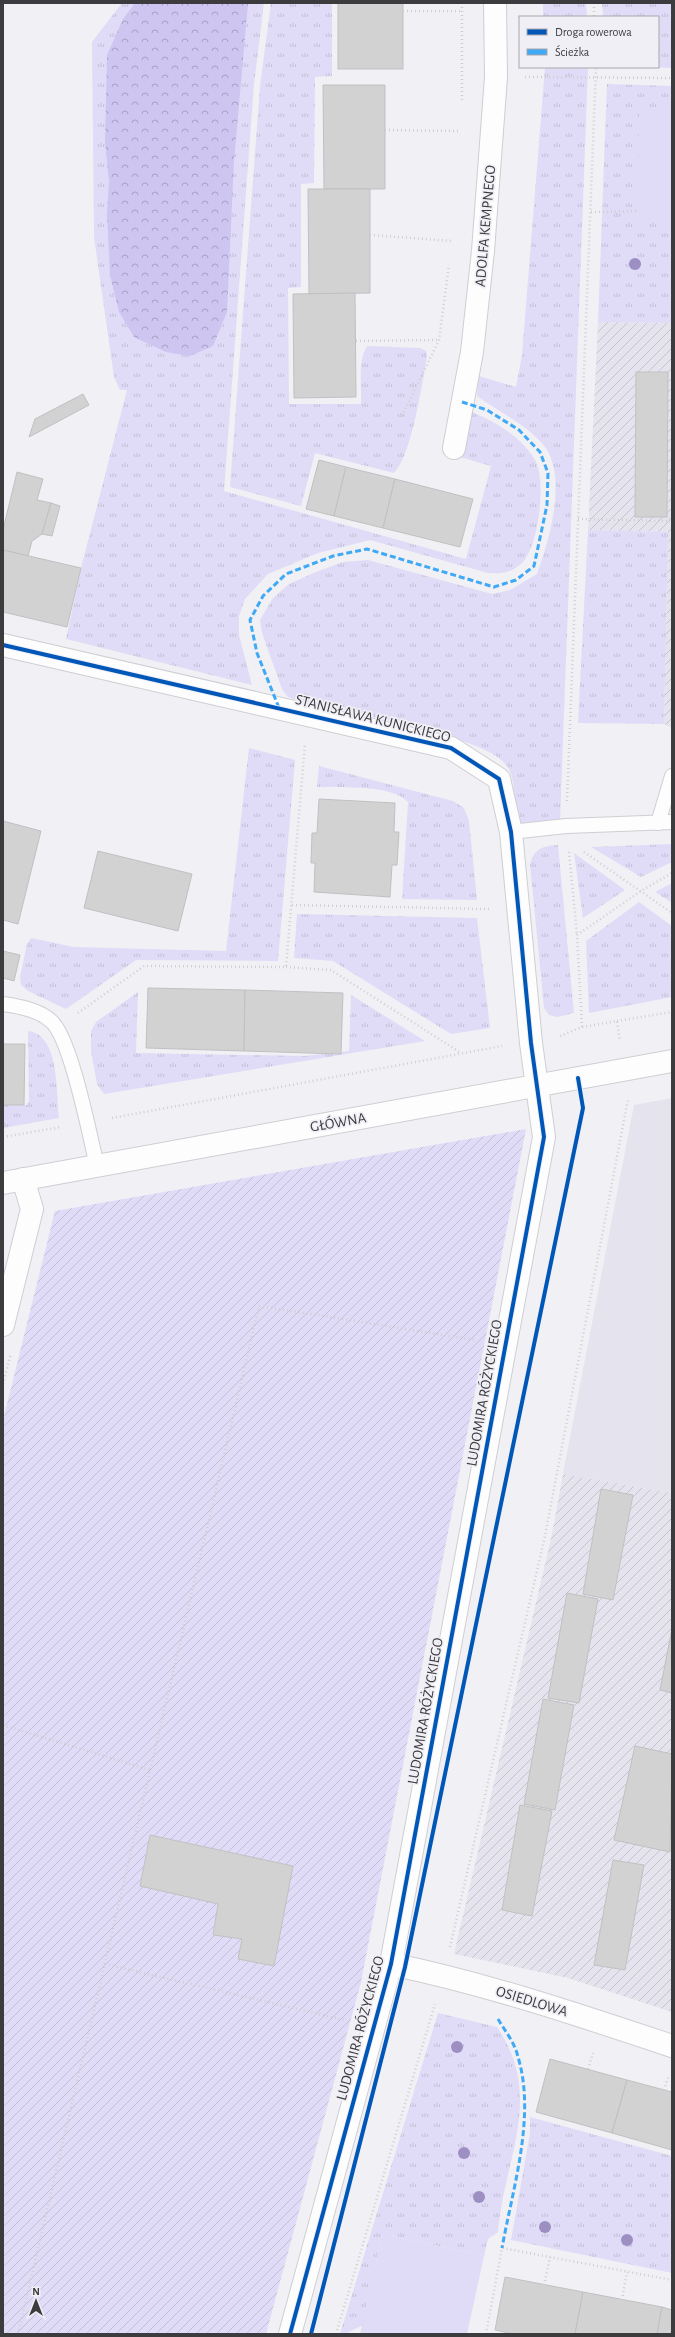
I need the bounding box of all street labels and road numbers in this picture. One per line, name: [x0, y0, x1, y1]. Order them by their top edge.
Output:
street label: ADOLFA KEMPNEGO: [473, 164, 498, 288]
street label: STANISŁAWA KUNICKIEGO: [294, 692, 452, 745]
street label: GŁÓWNA: [309, 1108, 368, 1135]
street label: LUDOMIRA RÓŻYCKIEGO: [462, 1318, 505, 1468]
street label: LUDOMIRA RÓŻYCKIEGO: [403, 1636, 446, 1786]
street label: LUDOMIRA RÓŻYCKIEGO: [332, 1954, 387, 2102]
street label: OSIEDLOWA: [494, 1983, 570, 2020]

